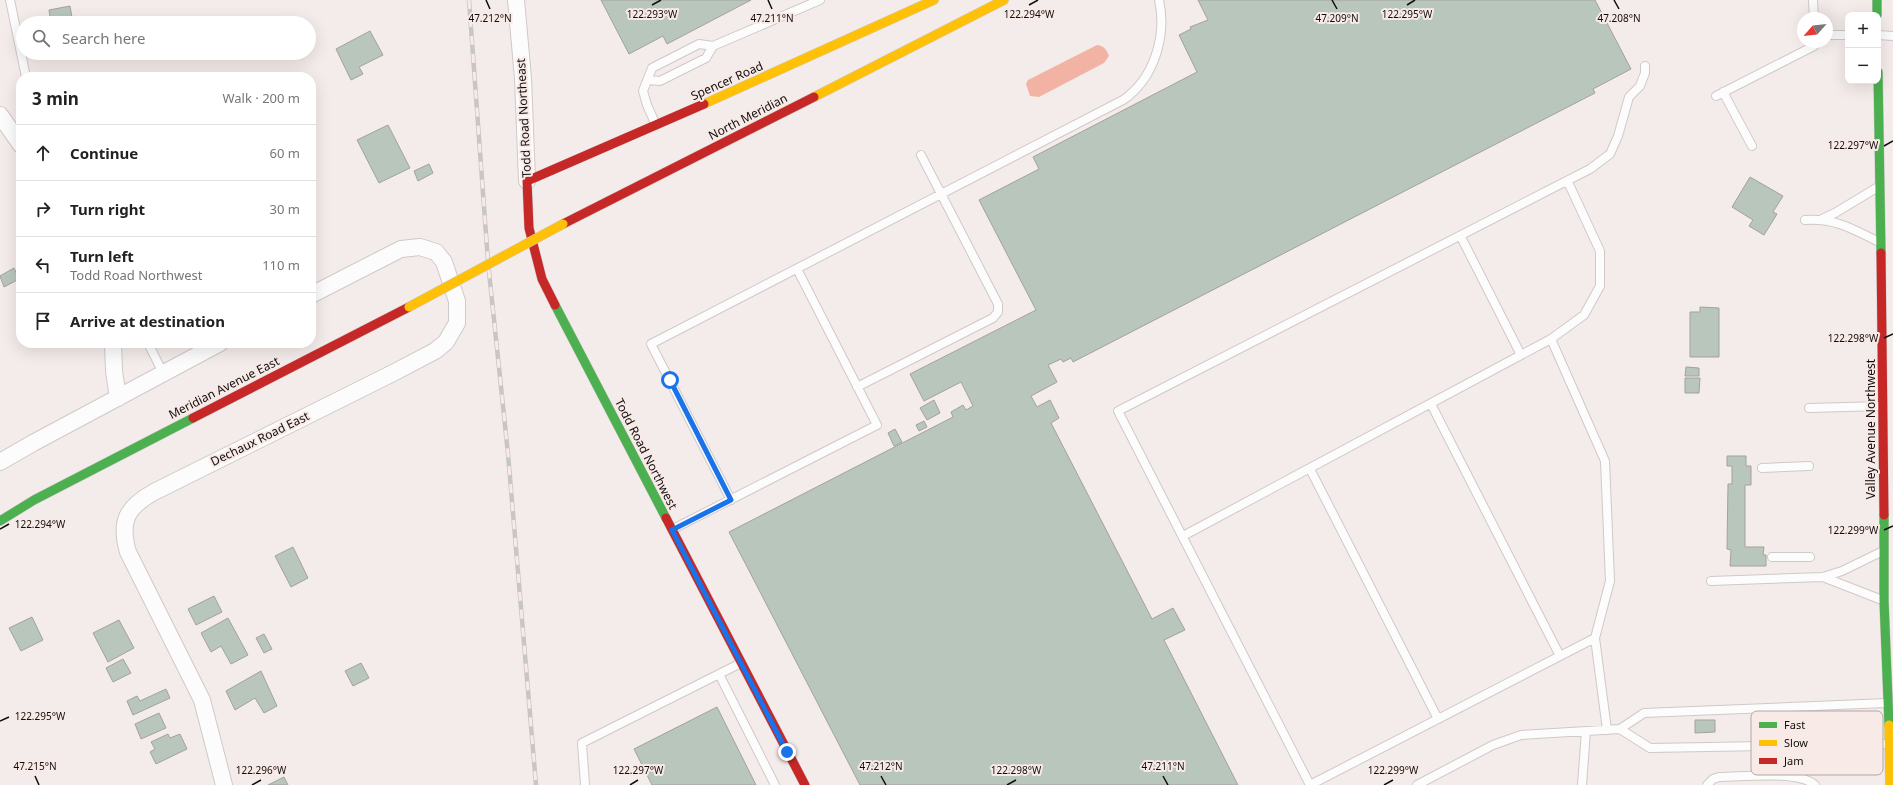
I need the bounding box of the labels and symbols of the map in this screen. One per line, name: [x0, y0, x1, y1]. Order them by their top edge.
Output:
text: 122.293°W: [627, 7, 678, 21]
text: 122.294°W: [1004, 7, 1055, 21]
text: 122.295°W: [1382, 7, 1433, 21]
text: 47.212°N: [468, 11, 512, 25]
text: 47.211°N: [750, 11, 794, 25]
text: 47.209°N: [1315, 11, 1359, 25]
text: 47.208°N: [1597, 11, 1641, 25]
north arrow: [1797, 12, 1833, 48]
street label: Todd Road Northeast: [512, 57, 535, 178]
street label: Spencer Road: [688, 57, 766, 104]
street label: North Meridian: [705, 89, 790, 144]
text: 122.297°W: [1828, 138, 1879, 152]
text: 122.298°W: [1828, 331, 1879, 345]
street label: Meridian Avenue East: [165, 352, 283, 423]
street label: Valley Avenue Northwest: [1862, 358, 1879, 499]
route start: [661, 371, 679, 389]
street label: Todd Road Northwest: [611, 395, 682, 513]
street label: Dechaux Road East: [208, 407, 313, 470]
text: 122.294°W: [15, 517, 66, 531]
text: 122.299°W: [1828, 523, 1879, 537]
text: 122.295°W: [15, 709, 66, 723]
legend: [1751, 711, 1883, 775]
text: Fast: [1784, 717, 1805, 732]
text: Slow: [1784, 735, 1808, 750]
route end: [778, 743, 796, 761]
text: Jam: [1783, 753, 1803, 768]
text: 47.215°N: [13, 759, 57, 773]
text: 47.212°N: [859, 759, 903, 773]
text: 47.211°N: [1141, 759, 1185, 773]
text: 122.296°W: [236, 763, 287, 777]
text: 122.297°W: [613, 763, 664, 777]
text: 122.298°W: [991, 763, 1042, 777]
text: 122.299°W: [1368, 763, 1419, 777]

